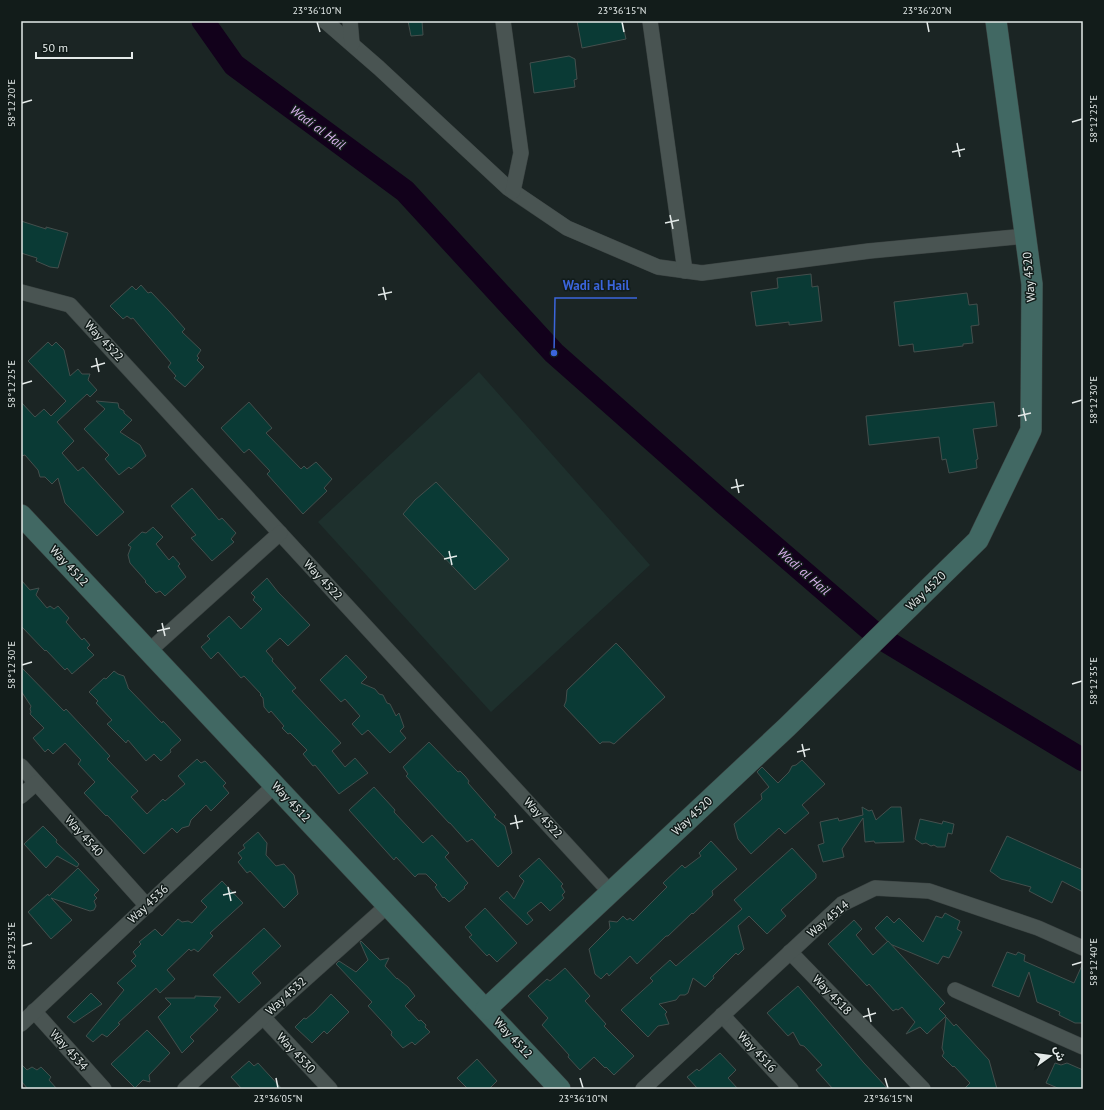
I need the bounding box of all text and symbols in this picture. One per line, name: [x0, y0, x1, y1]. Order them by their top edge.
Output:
text: 23°36'10"N: [292, 4, 342, 17]
text: 23°36'15"N: [597, 4, 647, 17]
text: 23°36'20"N: [902, 4, 952, 17]
scale bar: [36, 34, 132, 60]
text: 50 m: [42, 40, 68, 55]
text: 58°12'20"E: [5, 79, 18, 127]
text: 58°12'25"E: [1087, 95, 1100, 143]
water label: Wadi al Hail: [287, 102, 349, 154]
street label: Way 4520: [1019, 251, 1038, 303]
callout: Wadi al Hail: [555, 273, 637, 298]
text: Wadi al Hail: [563, 277, 629, 294]
street label: Way 4522: [82, 317, 127, 364]
text: 58°12'25"E: [5, 360, 18, 408]
text: 58°12'30"E: [1087, 376, 1100, 424]
street label: Way 4512: [47, 542, 92, 589]
water label: Wadi al Hail: [774, 544, 834, 599]
street label: Way 4522: [301, 556, 346, 603]
street label: Way 4520: [902, 568, 949, 613]
text: 58°12'30"E: [5, 641, 18, 689]
text: 58°12'35"E: [1087, 657, 1100, 705]
street label: Way 4512: [269, 778, 314, 825]
street label: Way 4520: [668, 793, 715, 838]
street label: Way 4522: [521, 794, 566, 841]
street label: Way 4540: [62, 812, 107, 860]
street label: Way 4536: [124, 881, 171, 926]
street label: Way 4514: [804, 897, 852, 940]
text: 58°12'35"E: [5, 922, 18, 970]
text: 58°12'40"E: [1087, 938, 1100, 986]
street label: Way 4518: [810, 971, 855, 1018]
street label: Way 4532: [262, 973, 309, 1018]
street label: Way 4512: [491, 1014, 536, 1061]
street label: Way 4534: [47, 1026, 92, 1074]
street label: Way 4516: [735, 1028, 780, 1075]
street label: Way 4530: [274, 1029, 319, 1076]
north arrow: [1030, 1036, 1070, 1076]
text: ش: [1051, 1045, 1068, 1063]
text: 23°36'05"N: [253, 1092, 303, 1105]
text: 23°36'10"N: [558, 1092, 608, 1105]
text: 23°36'15"N: [863, 1092, 913, 1105]

